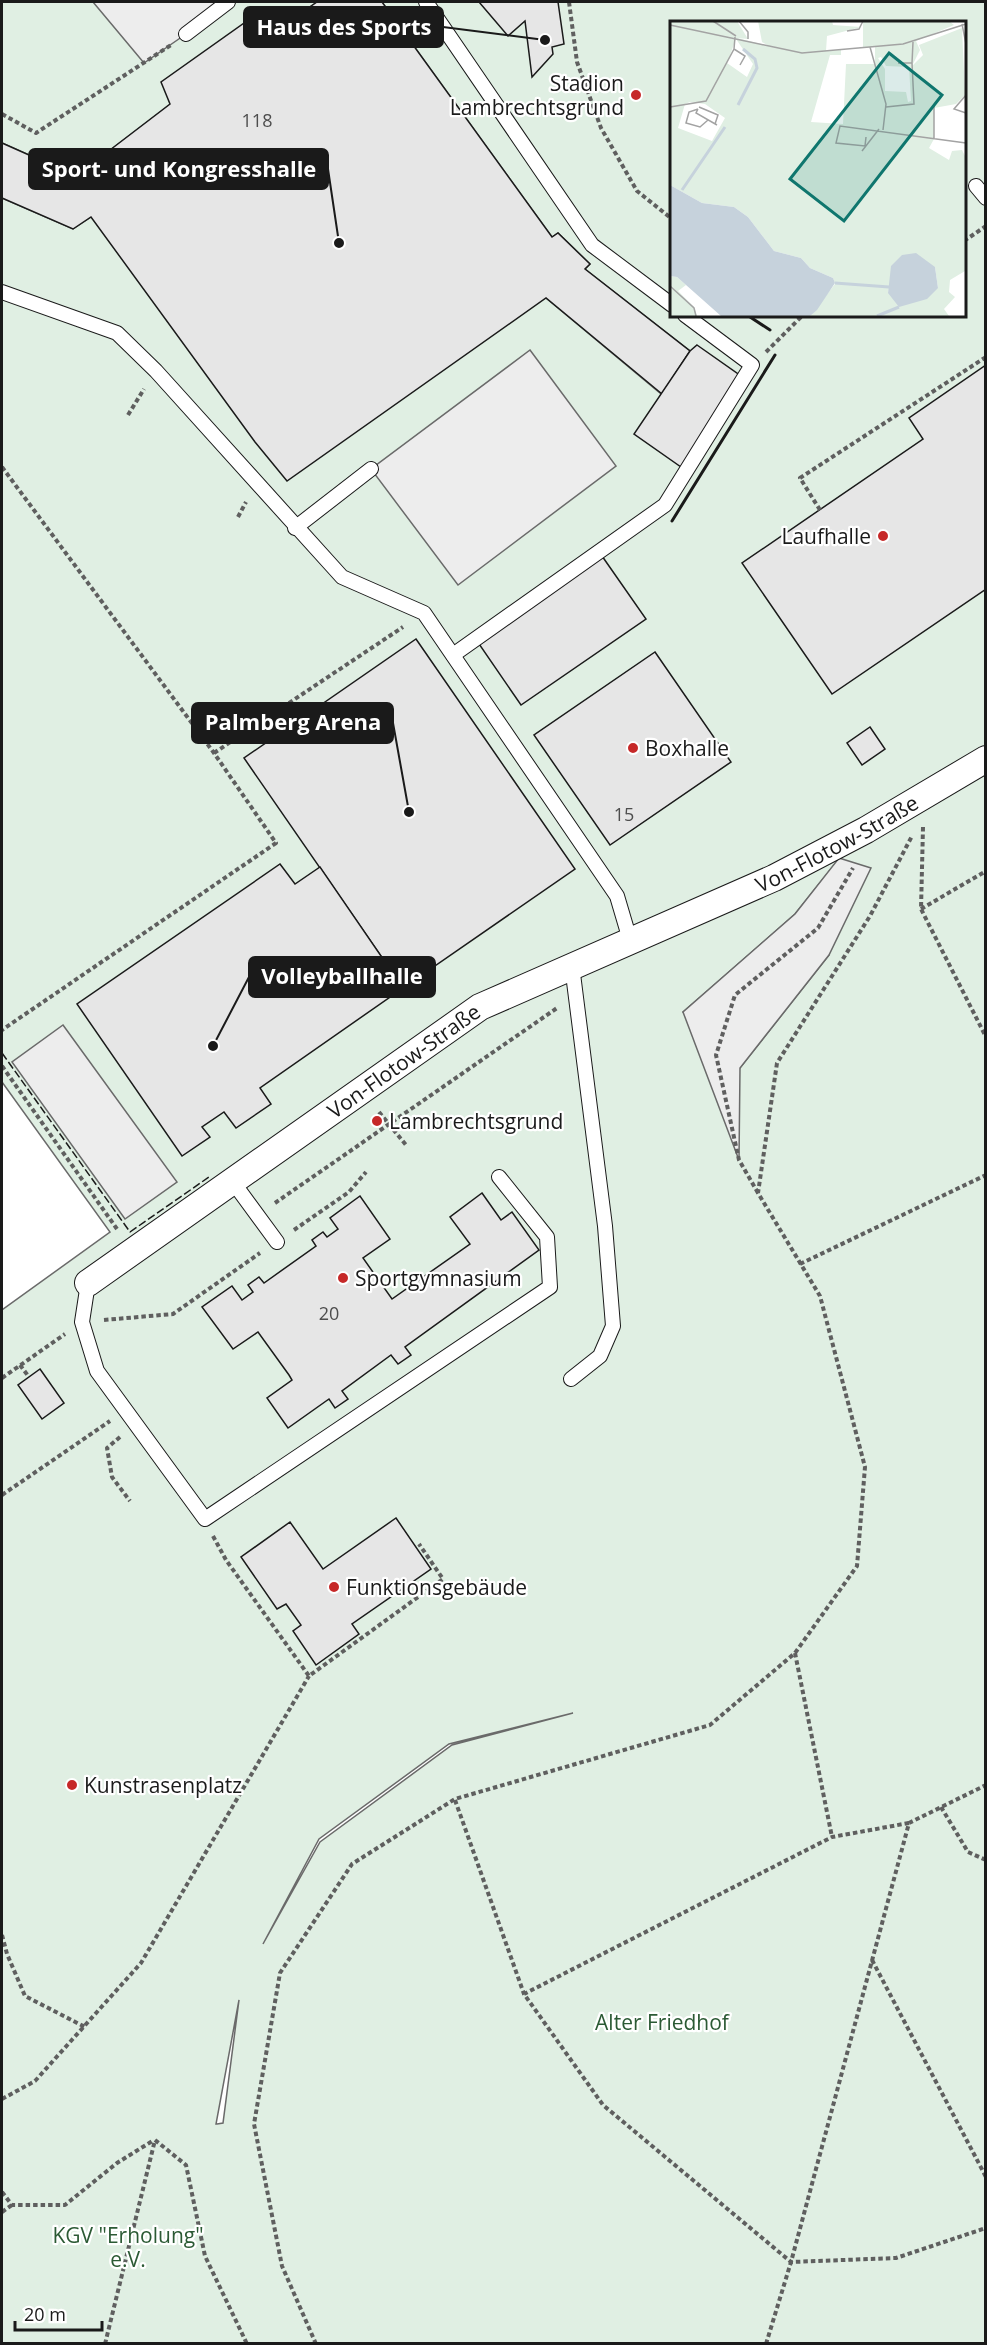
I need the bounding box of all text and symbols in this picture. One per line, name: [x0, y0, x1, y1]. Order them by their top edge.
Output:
callout: Haus des Sports: [244, 7, 443, 47]
text: Haus des Sports: [257, 11, 432, 41]
inset map: [670, 21, 966, 316]
place label: Stadion Lambrechtsgrund: [450, 69, 624, 121]
marker: Stadion Lambrechtsgrund: [629, 88, 643, 102]
house number: 118: [242, 108, 272, 132]
callout: Sport- und Kongresshalle: [29, 149, 328, 189]
text: Sport- und Kongresshalle: [42, 153, 316, 183]
place label: Laufhalle: [781, 522, 871, 550]
marker: Laufhalle: [876, 529, 890, 543]
callout: Palmberg Arena: [192, 703, 393, 743]
text: Palmberg Arena: [205, 706, 381, 736]
place label: Boxhalle: [645, 734, 729, 762]
marker: Boxhalle: [626, 741, 640, 755]
street label: Von-Flotow-Straße: [751, 788, 923, 898]
house number: 15: [614, 802, 634, 826]
callout: Volleyballhalle: [249, 957, 435, 997]
text: Volleyballhalle: [261, 960, 423, 990]
street label: Von-Flotow-Straße: [322, 997, 486, 1124]
place label: Lambrechtsgrund: [389, 1107, 563, 1135]
marker: Lambrechtsgrund: [370, 1114, 384, 1128]
place label: Sportgymnasium: [355, 1264, 522, 1292]
marker: Sportgymnasium: [336, 1271, 350, 1285]
house number: 20: [319, 1301, 339, 1325]
place label: Funktionsgebäude: [346, 1573, 527, 1601]
marker: Funktionsgebäude: [327, 1580, 341, 1594]
place label: Kunstrasenplatz: [84, 1771, 242, 1799]
marker: Kunstrasenplatz: [65, 1778, 79, 1792]
park label: Alter Friedhof: [595, 2008, 731, 2036]
park label: KGV "Erholung" e.V.: [52, 2221, 204, 2273]
scale bar: [15, 2294, 102, 2332]
text: 20 m: [24, 2302, 66, 2326]

